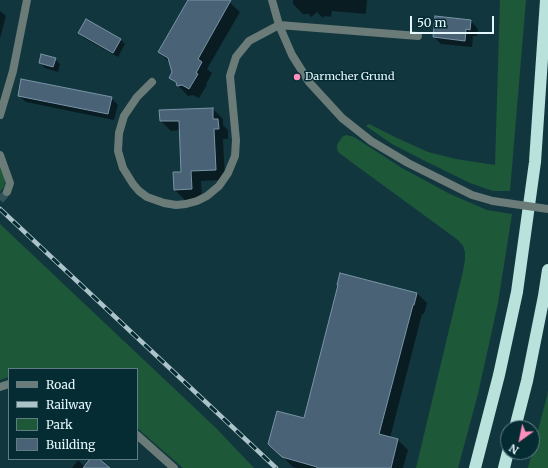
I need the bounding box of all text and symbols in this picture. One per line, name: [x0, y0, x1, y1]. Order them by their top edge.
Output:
scale bar: [412, 8, 496, 34]
text: 50 m: [417, 15, 446, 30]
place label: Darmcher Grund: [305, 70, 395, 84]
marker: Darmcher Grund: [292, 72, 302, 82]
legend: [8, 368, 138, 460]
text: Road: [46, 377, 75, 392]
text: Railway: [46, 397, 92, 412]
text: Park: [46, 417, 73, 432]
north arrow: [500, 420, 540, 460]
text: Building: [46, 437, 95, 452]
text: N: [507, 441, 521, 457]

